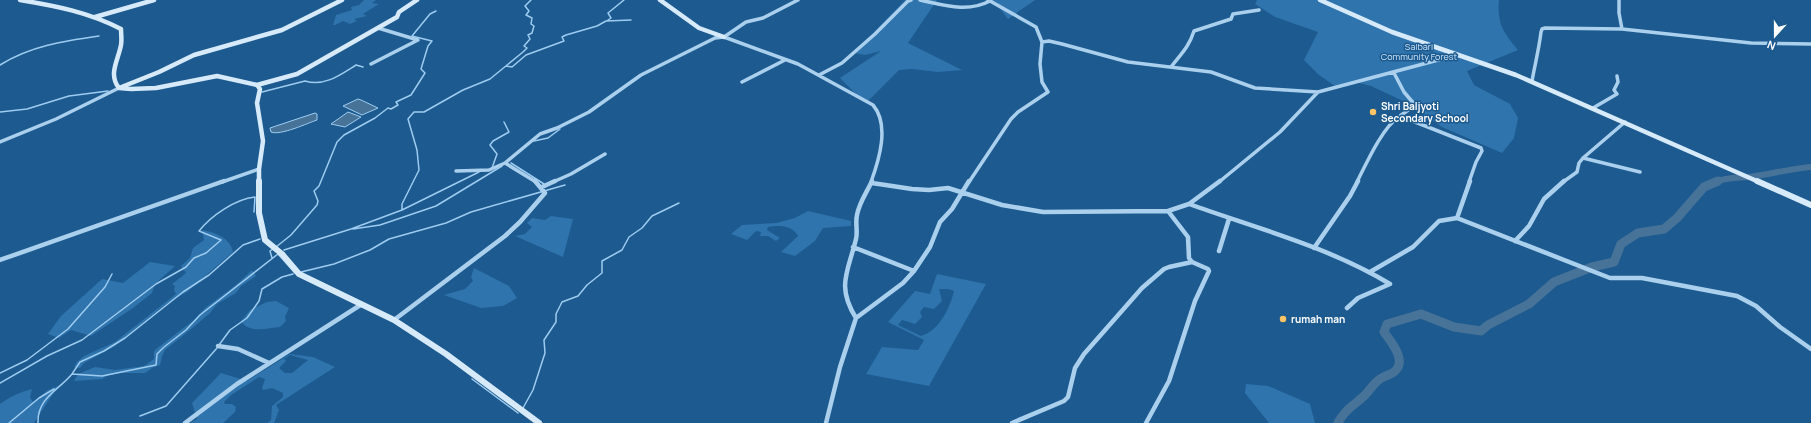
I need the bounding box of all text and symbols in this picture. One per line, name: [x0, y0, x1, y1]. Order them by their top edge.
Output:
north arrow: [1755, 16, 1795, 56]
text: N: [1765, 37, 1778, 54]
park label: Salbari Community Forest: [1381, 40, 1458, 63]
place label: Shri Baljyoti Secondary School: [1381, 99, 1469, 125]
marker: Shri Baljyoti Secondary School: [1368, 107, 1378, 117]
place label: rumah man: [1291, 312, 1345, 326]
marker: rumah man: [1278, 314, 1288, 324]

